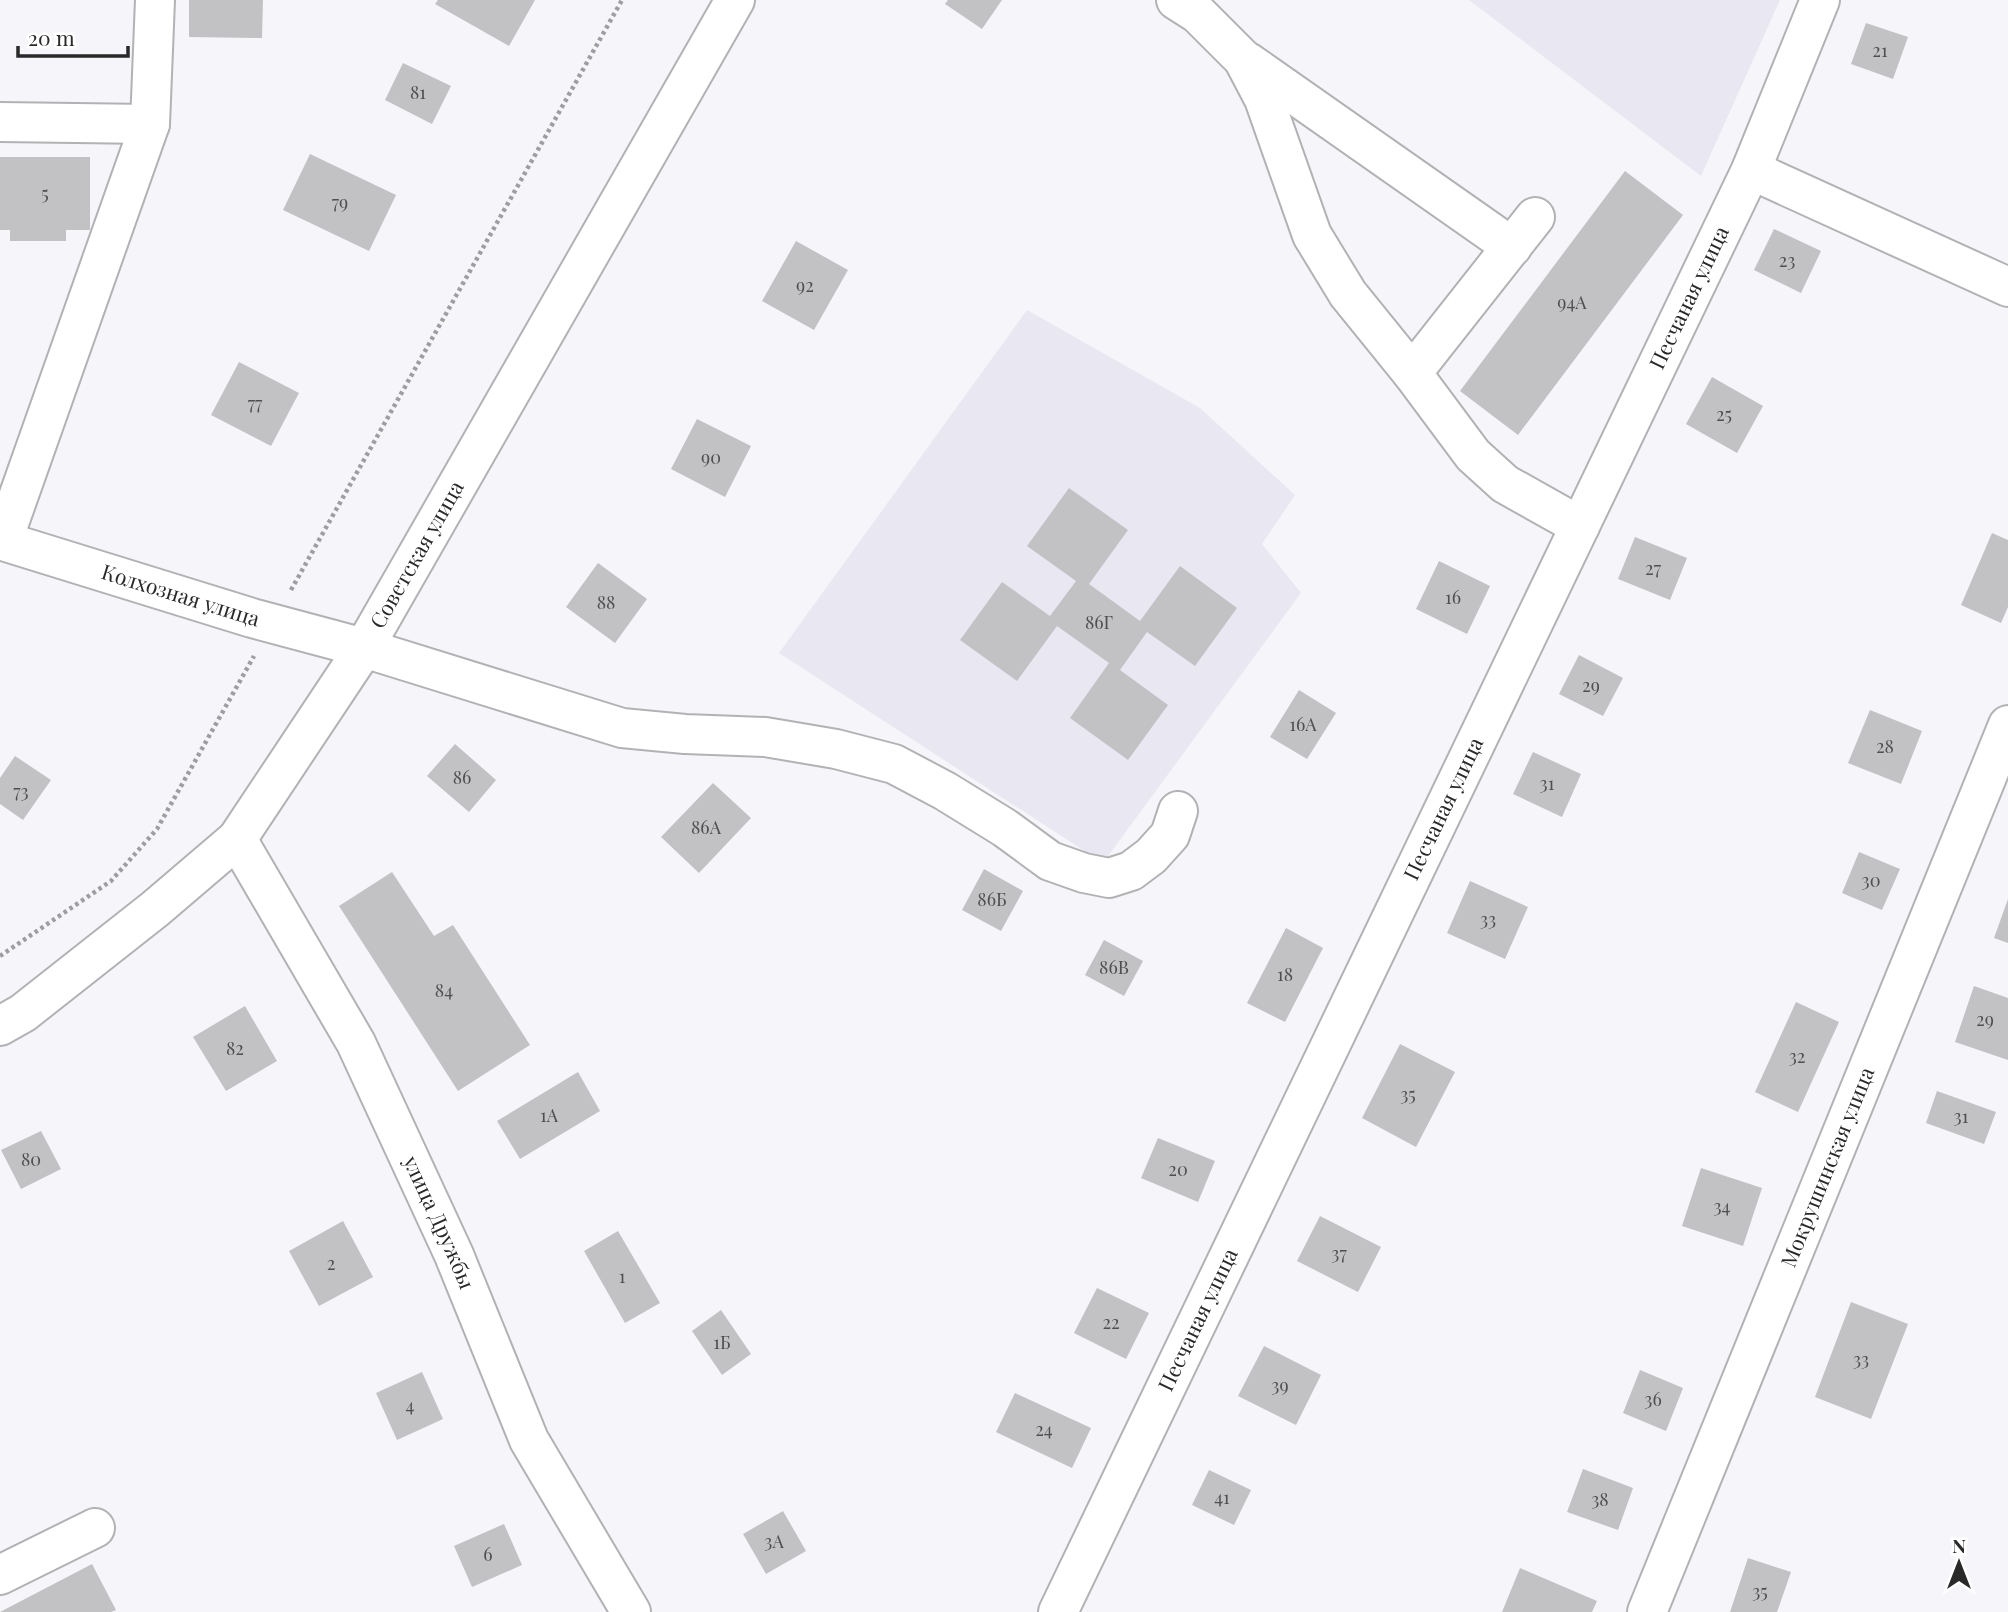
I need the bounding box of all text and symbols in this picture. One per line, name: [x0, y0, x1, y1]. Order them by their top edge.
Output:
scale bar: [18, 14, 128, 58]
text: 20 m: [28, 23, 75, 51]
house number: 21: [1872, 38, 1888, 62]
house number: 81: [410, 80, 426, 104]
house number: 5: [41, 181, 49, 205]
house number: 79: [332, 190, 348, 214]
street label: Песчаная улица: [1641, 220, 1734, 373]
house number: 23: [1779, 248, 1795, 272]
house number: 92: [796, 273, 814, 297]
house number: 94А: [1557, 290, 1587, 314]
house number: 77: [248, 391, 263, 415]
house number: 25: [1716, 402, 1732, 426]
house number: 90: [701, 445, 721, 469]
street label: Советская улица: [362, 475, 469, 633]
street label: Колхозная улица: [99, 556, 264, 632]
house number: 27: [1645, 556, 1662, 580]
house number: 16: [1445, 585, 1461, 609]
house number: 88: [597, 590, 615, 614]
house number: 86Г: [1085, 610, 1114, 634]
house number: 29: [1582, 673, 1600, 697]
house number: 16А: [1289, 712, 1317, 736]
street label: Песчаная улица: [1396, 732, 1489, 884]
house number: 28: [1876, 734, 1894, 758]
house number: 86: [453, 765, 471, 789]
house number: 31: [1540, 771, 1555, 795]
house number: 73: [13, 779, 29, 803]
house number: 86А: [691, 815, 722, 839]
house number: 30: [1862, 868, 1880, 892]
house number: 86Б: [977, 887, 1007, 911]
house number: 33: [1480, 907, 1496, 931]
house number: 86В: [1099, 955, 1129, 979]
house number: 18: [1277, 962, 1293, 986]
house number: 84: [435, 978, 453, 1002]
house number: 29: [1976, 1007, 1994, 1031]
house number: 82: [226, 1036, 244, 1060]
house number: 32: [1789, 1044, 1805, 1068]
street label: Мокрушинская улица: [1773, 1062, 1880, 1271]
house number: 35: [1400, 1082, 1416, 1106]
house number: 1А: [540, 1103, 559, 1127]
house number: 31: [1954, 1104, 1969, 1128]
house number: 80: [21, 1147, 41, 1171]
street label: улица Дружбы: [398, 1150, 482, 1293]
house number: 20: [1168, 1157, 1188, 1181]
house number: 34: [1713, 1194, 1731, 1218]
house number: 37: [1331, 1241, 1347, 1265]
street label: Песчаная улица: [1150, 1243, 1243, 1395]
house number: 2: [327, 1251, 335, 1275]
house number: 1: [619, 1264, 626, 1288]
house number: 22: [1102, 1310, 1120, 1334]
house number: 1Б: [713, 1330, 731, 1354]
house number: 33: [1853, 1347, 1869, 1371]
house number: 39: [1271, 1373, 1289, 1397]
house number: 36: [1644, 1387, 1662, 1411]
house number: 4: [406, 1393, 415, 1417]
house number: 24: [1035, 1417, 1053, 1441]
house number: 41: [1214, 1485, 1230, 1509]
house number: 38: [1591, 1487, 1609, 1511]
north arrow: [1924, 1528, 1994, 1598]
house number: 3А: [764, 1529, 784, 1553]
text: N: [1952, 1532, 1966, 1558]
house number: 6: [483, 1542, 493, 1566]
house number: 35: [1752, 1579, 1768, 1603]

